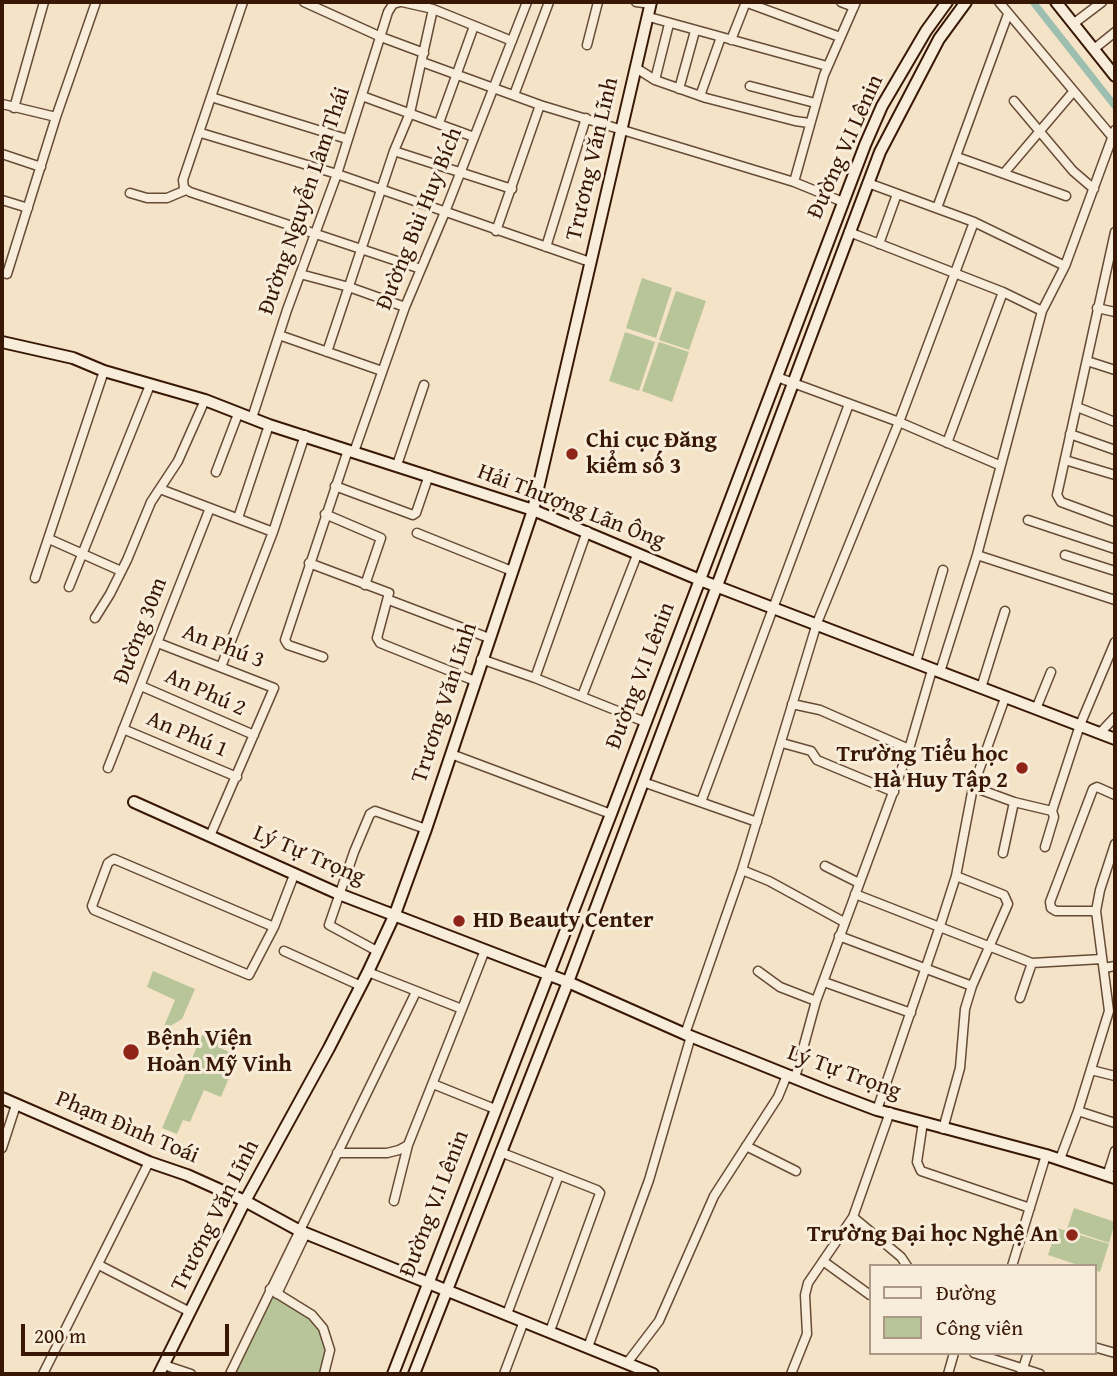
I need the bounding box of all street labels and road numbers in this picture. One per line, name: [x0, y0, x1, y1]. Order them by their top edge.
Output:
street label: Đường V.I Lênin: [802, 71, 890, 223]
street label: Trương Văn Lĩnh: [561, 75, 625, 243]
street label: Đường Nguyễn Lâm Thái: [253, 84, 357, 318]
street label: Đường Bùi Huy Bích: [371, 124, 469, 314]
street label: Hải Thượng Lãn Ông: [473, 459, 669, 555]
street label: Đường 30m: [108, 574, 174, 688]
street label: Đường V.I Lênin: [600, 599, 682, 753]
street label: An Phú 3: [178, 619, 268, 675]
street label: Trương Văn Lĩnh: [406, 620, 484, 786]
street label: An Phú 2: [160, 663, 250, 723]
street label: An Phú 1: [142, 706, 232, 764]
street label: Lý Tự Trọng: [249, 820, 369, 892]
street label: Lý Tự Trọng: [783, 1040, 905, 1106]
street label: Phạm Đình Toái: [51, 1086, 203, 1170]
street label: Đường V.I Lênin: [394, 1127, 476, 1281]
street label: Trương Văn Lĩnh: [166, 1136, 266, 1296]

